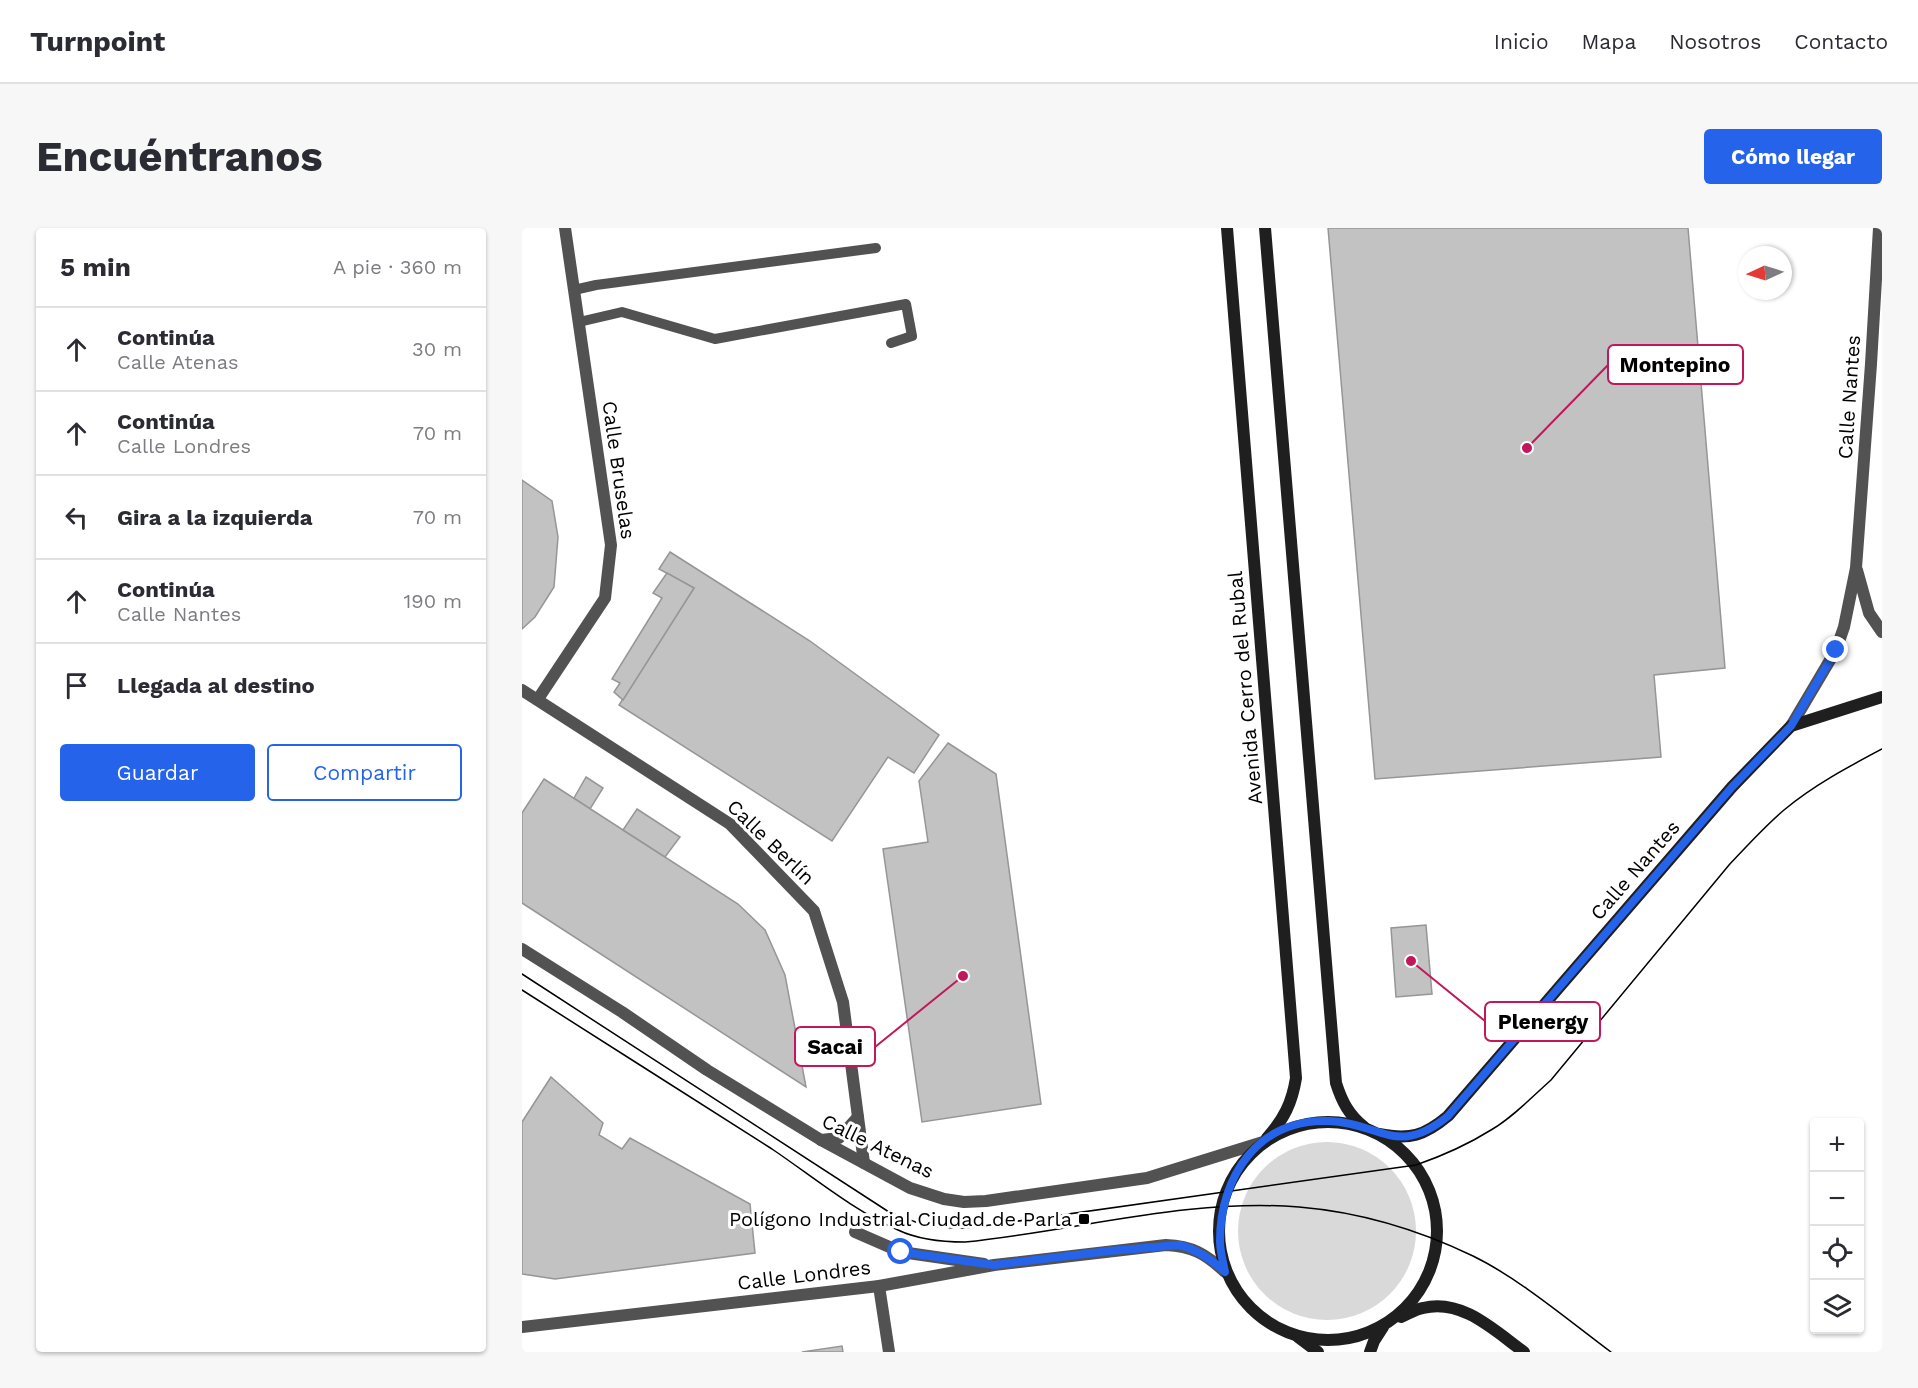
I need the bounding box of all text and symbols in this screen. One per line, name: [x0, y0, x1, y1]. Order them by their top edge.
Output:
text: Turnpoint: [30, 25, 165, 58]
text: Inicio: [1494, 29, 1549, 54]
text: Mapa: [1582, 29, 1636, 54]
text: Nosotros: [1669, 29, 1761, 54]
text: Contacto: [1794, 29, 1888, 54]
button: Cómo llegar: [1704, 129, 1882, 184]
text: Encuéntranos: [36, 132, 323, 181]
north arrow: [1738, 246, 1792, 300]
text: 5 min: [60, 252, 131, 282]
text: A pie · 360 m: [333, 255, 462, 279]
text: Continúa: [117, 325, 215, 350]
icon: ahead: [60, 333, 93, 366]
street label: Calle Nantes: [1833, 334, 1865, 460]
text: 30 m: [412, 337, 462, 361]
callout: Montepino: [1608, 345, 1743, 384]
text: Calle Atenas: [117, 350, 239, 374]
text: Montepino: [1620, 352, 1730, 377]
street label: Calle Bruselas: [597, 399, 641, 541]
text: Continúa: [117, 409, 215, 434]
icon: ahead: [60, 417, 93, 450]
text: 70 m: [413, 421, 462, 445]
text: Calle Londres: [117, 434, 251, 458]
icon: left: [60, 501, 93, 534]
text: Gira a la izquierda: [117, 505, 313, 530]
text: 70 m: [413, 505, 462, 529]
street label: Avenida Cerro del Rubal: [1223, 570, 1267, 806]
text: Continúa: [117, 577, 215, 602]
icon: ahead: [60, 585, 93, 618]
text: 190 m: [404, 589, 462, 613]
text: Calle Nantes: [117, 602, 241, 626]
route end: [1822, 636, 1848, 662]
icon: arrive: [60, 669, 93, 702]
text: Llegada al destino: [117, 673, 315, 698]
button: Guardar: [60, 744, 255, 801]
button: Compartir: [267, 744, 462, 801]
street label: Calle Berlín: [722, 794, 820, 890]
street label: Calle Nantes: [1585, 815, 1685, 925]
callout: Plenergy: [1485, 1002, 1600, 1041]
text: Plenergy: [1498, 1009, 1588, 1034]
callout: Sacai: [795, 1027, 875, 1066]
text: Sacai: [807, 1034, 863, 1059]
street label: Calle Atenas: [818, 1109, 938, 1183]
map controls: [1810, 1118, 1864, 1334]
button: +: [1810, 1118, 1864, 1172]
button: −: [1810, 1172, 1864, 1226]
place label: Polígono Industrial Ciudad de Parla: [729, 1207, 1072, 1231]
marker: Polígono Industrial Ciudad de Parla: [1077, 1212, 1091, 1226]
button: locate: [1810, 1226, 1864, 1280]
route start: [887, 1238, 913, 1264]
street label: Calle Londres: [736, 1255, 872, 1295]
button: layers: [1810, 1280, 1864, 1334]

